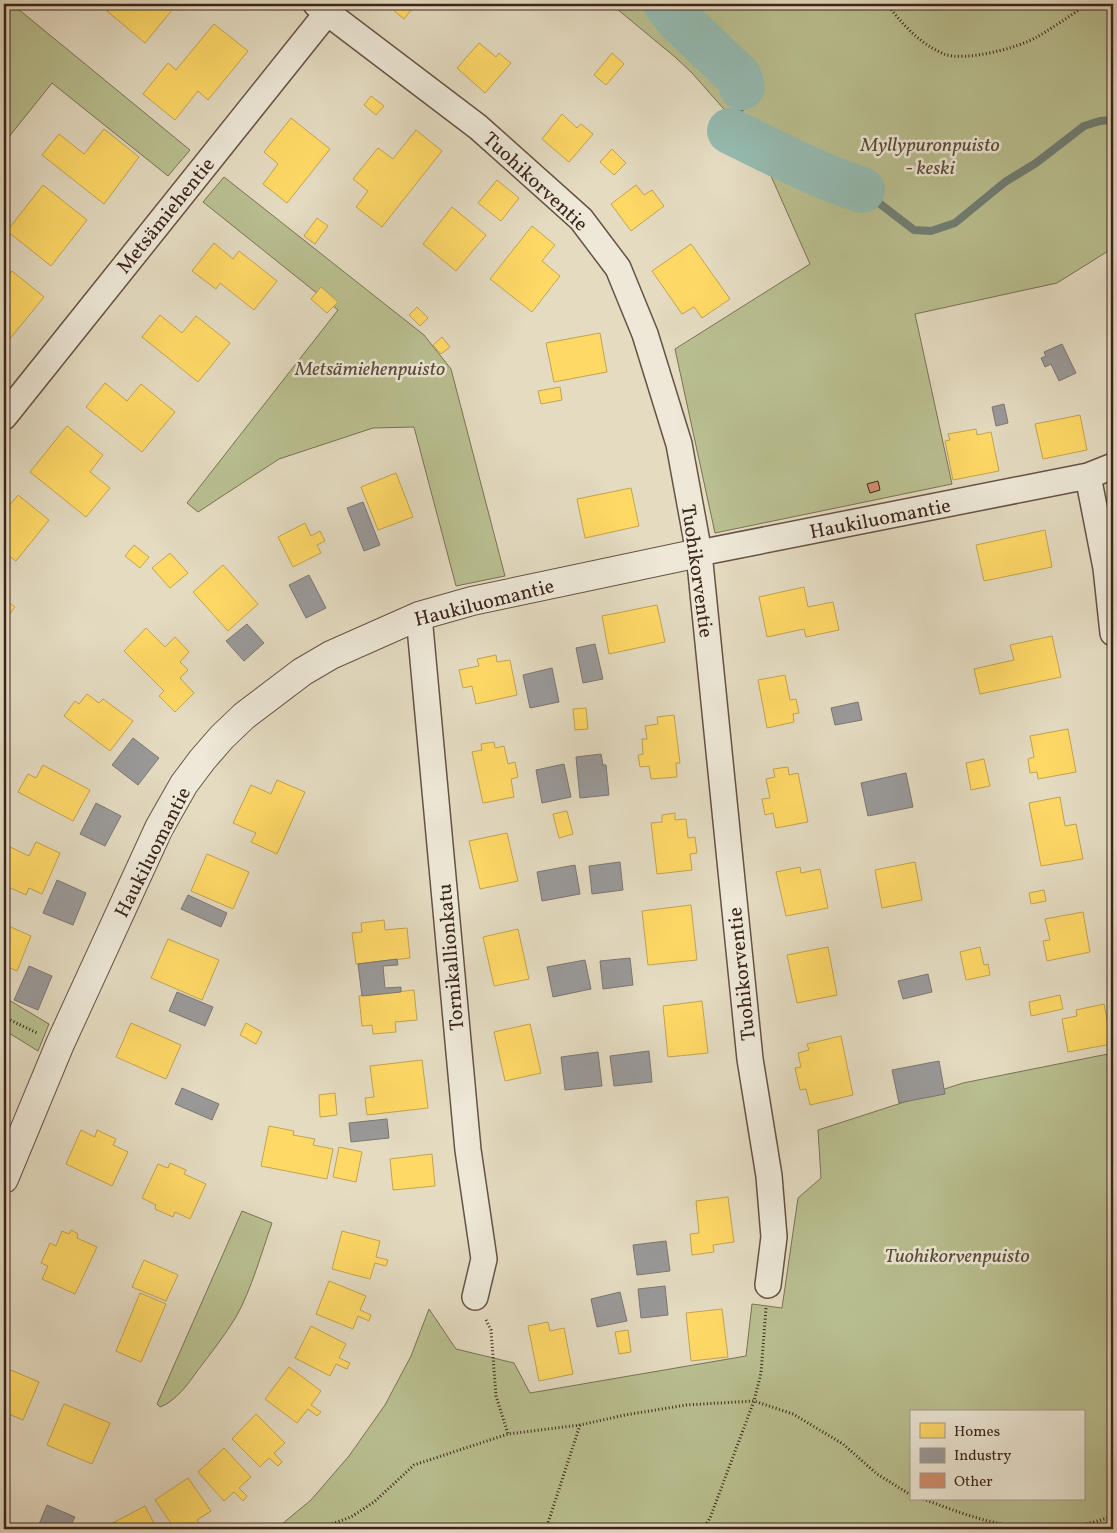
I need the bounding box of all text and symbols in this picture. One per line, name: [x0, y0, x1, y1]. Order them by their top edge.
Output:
street label: Tuohikorventie: [476, 126, 593, 238]
park label: Myllypuronpuisto - keski: [860, 132, 999, 183]
street label: Metsämiehentie: [111, 152, 222, 280]
park label: Metsämiehenpuisto: [294, 356, 445, 384]
street label: Haukiluomantie: [807, 493, 953, 547]
street label: Tuohikorventie: [673, 503, 719, 640]
street label: Haukiluomantie: [412, 573, 557, 635]
street label: Haukiluomantie: [109, 783, 199, 923]
street label: Tornikallionkatu: [432, 882, 472, 1032]
street label: Tuohikorventie: [722, 906, 764, 1042]
park label: Tuohikorvenpuisto: [884, 1243, 1030, 1271]
legend: [910, 1410, 1084, 1500]
text: Homes: [954, 1422, 1000, 1443]
text: Industry: [954, 1446, 1011, 1467]
text: Other: [954, 1472, 993, 1493]

